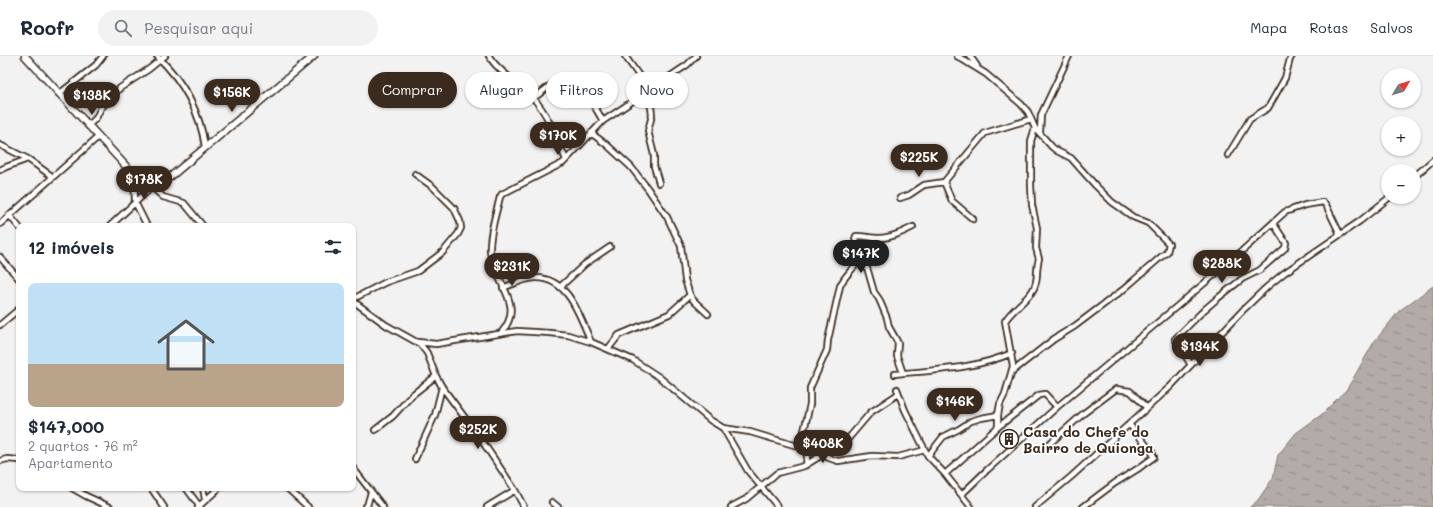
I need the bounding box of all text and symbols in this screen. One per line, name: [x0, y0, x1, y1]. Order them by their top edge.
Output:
search box: [98, 10, 378, 46]
text: Roofr: [20, 15, 74, 40]
icon: search: [112, 17, 134, 39]
text: Pesquisar aqui: [144, 18, 253, 38]
text: Mapa: [1250, 18, 1287, 37]
text: Rotas: [1309, 18, 1348, 37]
text: Salvos: [1370, 18, 1413, 37]
north arrow: [1381, 68, 1421, 108]
map controls: [1381, 68, 1421, 204]
chip: Comprar: [368, 72, 457, 108]
chip: Alugar: [465, 72, 538, 108]
chip: Filtros: [546, 72, 618, 108]
chip: Novo: [626, 72, 688, 108]
pin: $156K: [204, 79, 260, 113]
pin: $138K: [64, 82, 120, 116]
text: $156K: [213, 83, 251, 100]
text: $138K: [73, 86, 111, 103]
button: +: [1381, 116, 1421, 156]
pin: $170K: [530, 122, 586, 156]
text: $170K: [539, 126, 577, 143]
pin: $225K: [891, 144, 947, 178]
text: $225K: [900, 148, 938, 165]
button: −: [1381, 164, 1421, 204]
pin: $178K: [116, 166, 172, 200]
text: $178K: [125, 170, 163, 187]
text: 12 imóveis: [28, 236, 114, 258]
icon: filters: [322, 236, 344, 258]
pin: $147K: [833, 240, 889, 274]
text: $147K: [842, 244, 880, 261]
pin: $288K: [1194, 250, 1250, 284]
pin: $231K: [484, 253, 540, 287]
text: $288K: [1202, 254, 1242, 271]
text: $231K: [493, 257, 531, 274]
icon: home: [150, 309, 222, 381]
pin: $134K: [1172, 333, 1228, 367]
text: $134K: [1181, 337, 1219, 354]
pin: $146K: [927, 388, 983, 422]
text: $146K: [936, 392, 974, 409]
text: $147,000: [28, 415, 104, 437]
pin: $252K: [450, 416, 506, 450]
text: $252K: [459, 420, 497, 437]
place label: Casa do Chefe do Bairro de Quionga: [1023, 422, 1154, 457]
building icon: Casa do Chefe do Bairro de Quionga: [998, 428, 1020, 450]
pin: $408K: [795, 430, 851, 464]
text: $408K: [802, 434, 844, 451]
text: 2 quartos · 76 m²: [28, 437, 138, 454]
text: Apartamento: [28, 454, 113, 471]

